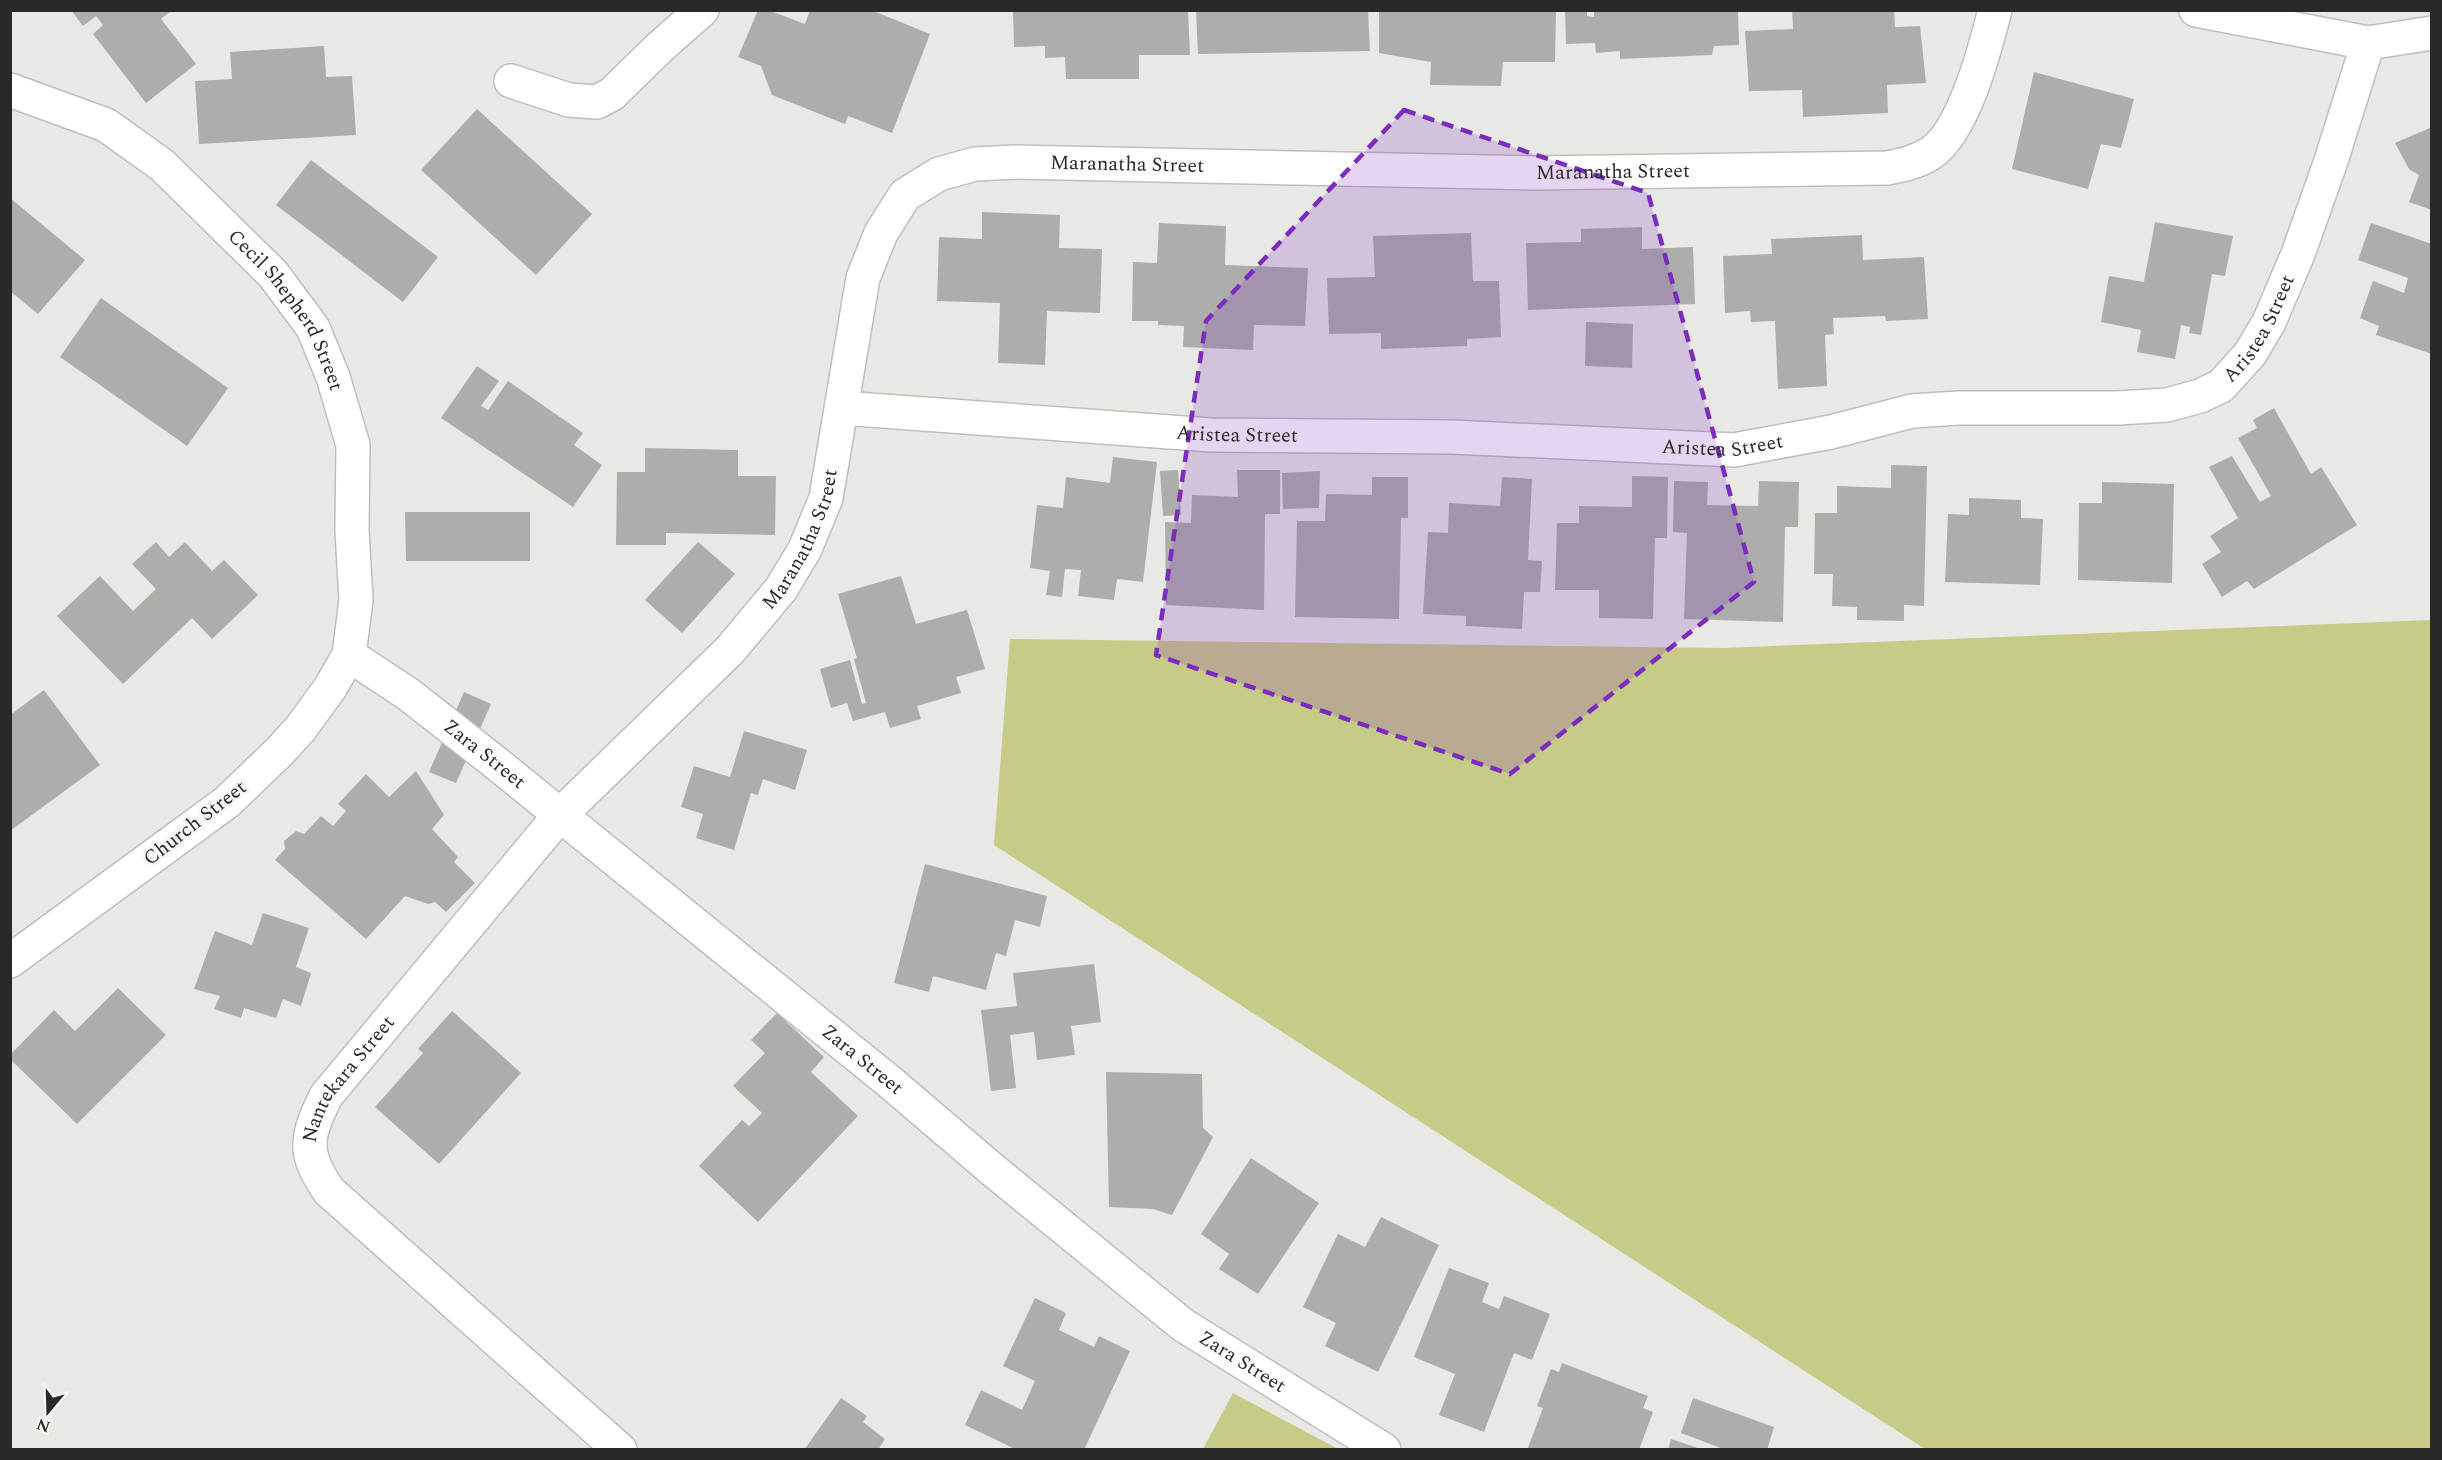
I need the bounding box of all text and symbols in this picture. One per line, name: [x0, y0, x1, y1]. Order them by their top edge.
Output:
street label: Maranatha Street: [1050, 148, 1204, 181]
street label: Maranatha Street: [1536, 156, 1690, 188]
street label: Cecil Shepherd Street: [221, 222, 351, 394]
street label: Aristea Street: [2216, 270, 2303, 390]
street label: Aristea Street: [1175, 417, 1298, 451]
street label: Aristea Street: [1661, 426, 1786, 465]
street label: Maranatha Street: [755, 467, 846, 616]
street label: Zara Street: [437, 712, 532, 796]
street label: Church Street: [137, 773, 253, 873]
street label: Nantekara Street: [295, 1009, 402, 1145]
street label: Zara Street: [815, 1017, 910, 1102]
street label: Zara Street: [1193, 1323, 1292, 1401]
north arrow: [18, 1382, 78, 1442]
text: N: [33, 1412, 54, 1439]

